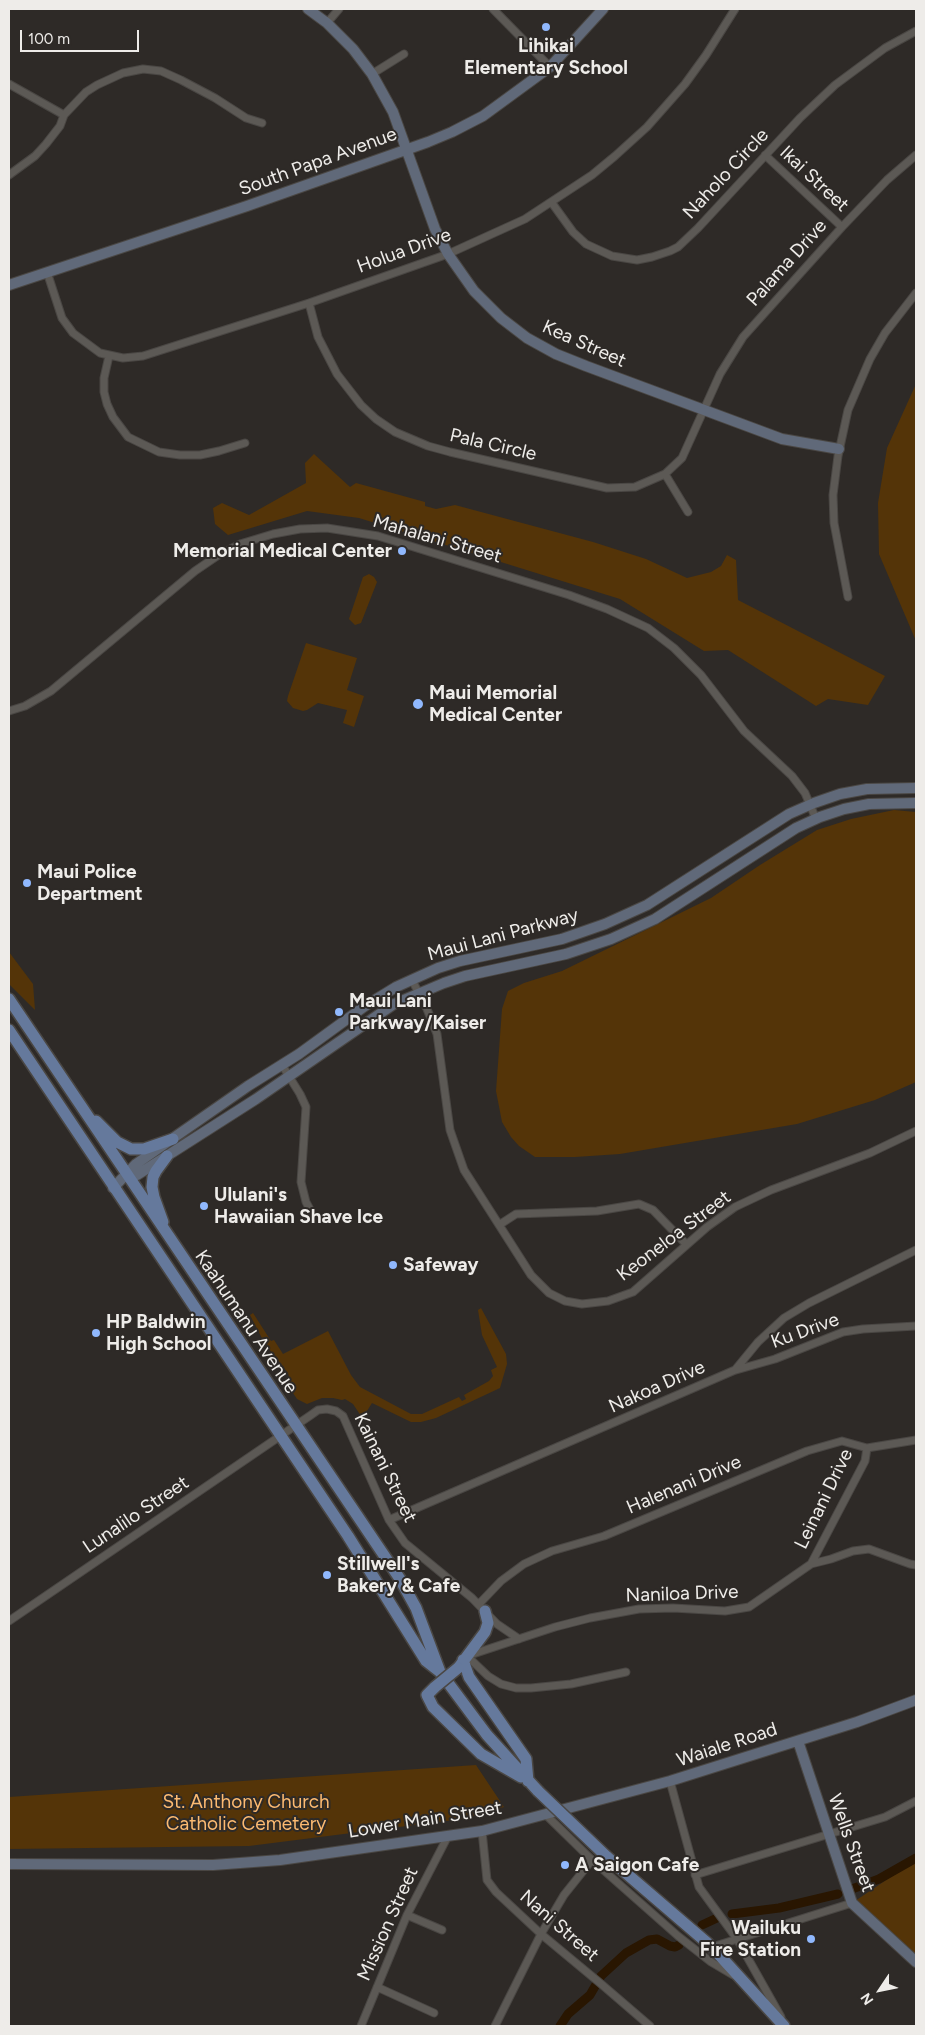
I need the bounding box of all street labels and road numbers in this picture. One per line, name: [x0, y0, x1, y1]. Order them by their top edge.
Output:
street label: South Papa Avenue: [236, 123, 400, 201]
street label: Naholo Circle: [678, 124, 774, 224]
street label: Ikai Street: [775, 141, 853, 217]
street label: Palama Drive: [742, 215, 832, 311]
street label: Holua Drive: [354, 223, 454, 279]
street label: Kea Street: [539, 315, 629, 373]
street label: Pala Circle: [447, 424, 539, 466]
street label: Mahalani Street: [370, 510, 504, 568]
street label: Maui Lani Parkway: [425, 904, 581, 966]
street label: Keoneloa Street: [613, 1186, 735, 1286]
street label: Kaahumanu Avenue: [190, 1246, 302, 1398]
street label: Ku Drive: [768, 1308, 842, 1354]
street label: Nakoa Drive: [605, 1356, 709, 1418]
street label: Kainani Street: [349, 1410, 421, 1526]
street label: Leinani Drive: [790, 1445, 858, 1553]
street label: Halenani Drive: [623, 1451, 745, 1519]
street label: Lunalilo Street: [79, 1471, 193, 1559]
street label: Naniloa Drive: [625, 1581, 739, 1607]
street label: Waiale Road: [674, 1718, 780, 1772]
street label: Wells Street: [823, 1791, 879, 1895]
street label: Lower Main Street: [346, 1797, 504, 1843]
street label: Mission Street: [353, 1864, 423, 1984]
street label: Nani Street: [515, 1885, 603, 1967]

